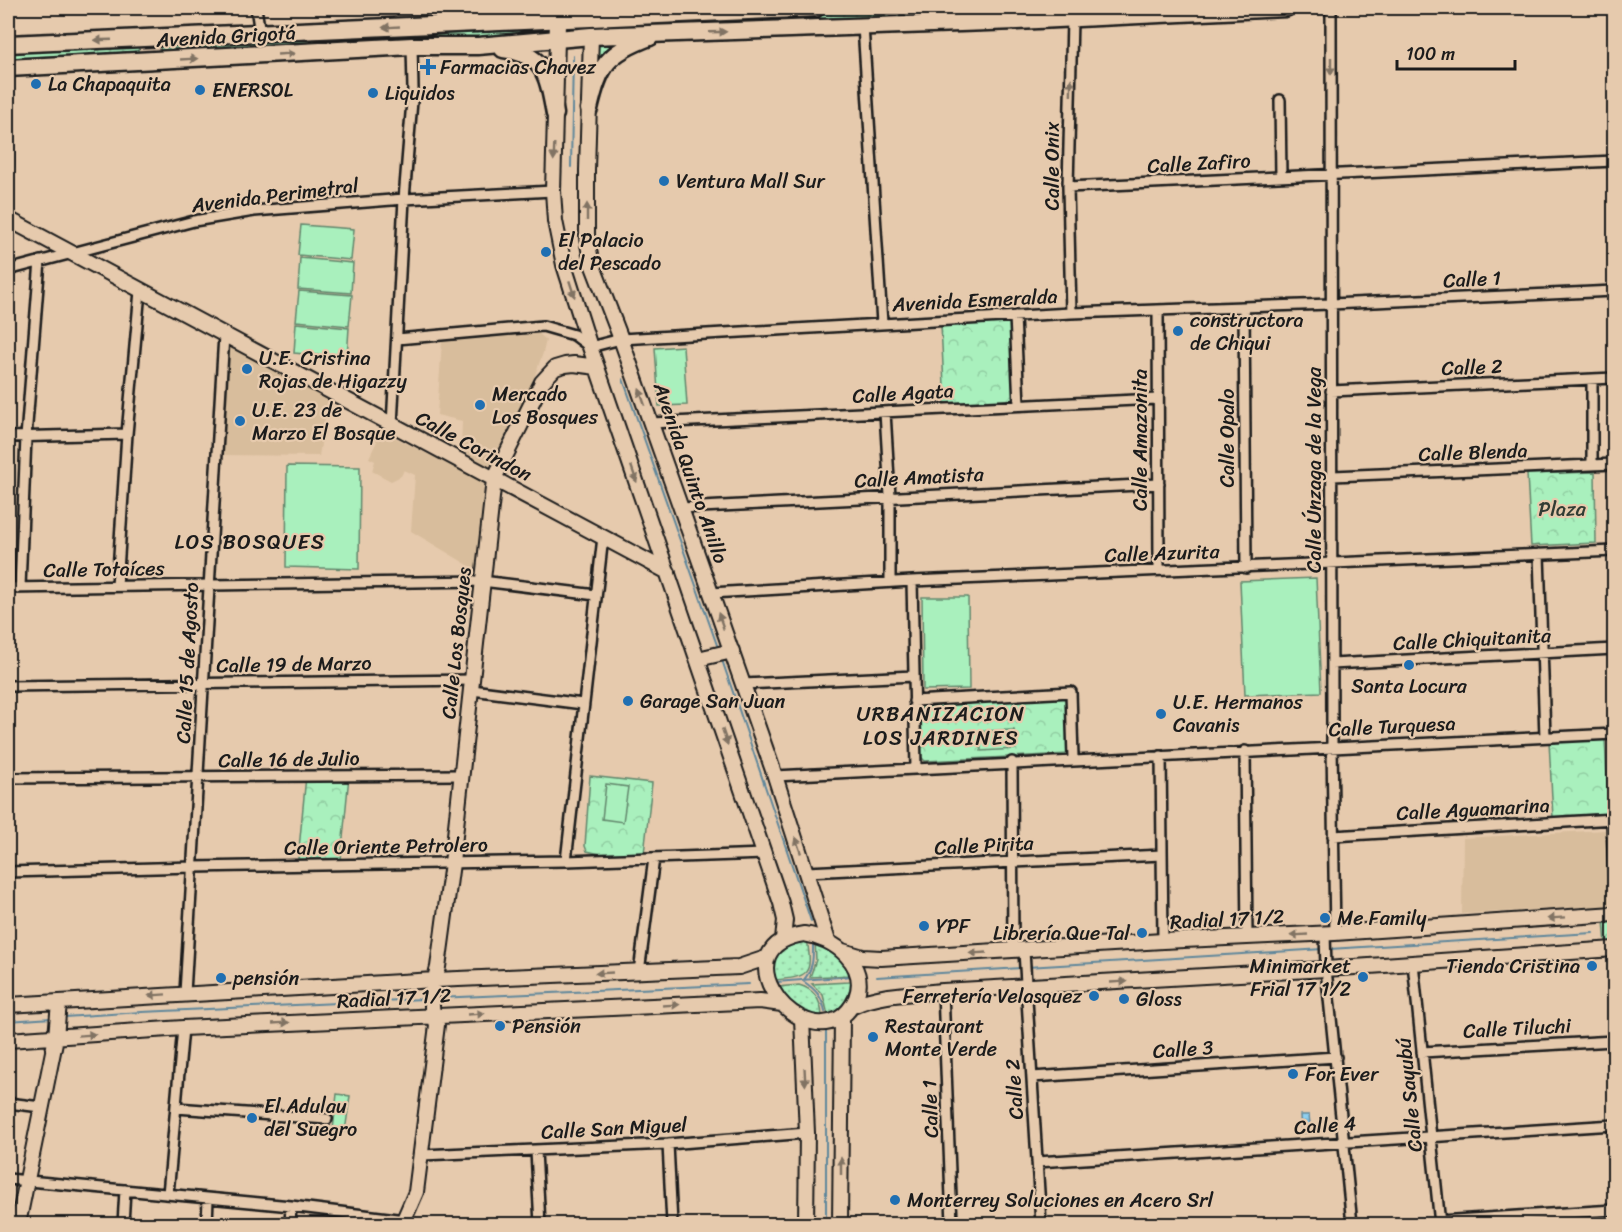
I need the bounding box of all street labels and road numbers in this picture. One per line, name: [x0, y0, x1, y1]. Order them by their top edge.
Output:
street label: Avenida Grigotá: [155, 15, 297, 58]
street label: Calle Onix: [1035, 121, 1070, 210]
street label: Calle Zafiro: [1147, 143, 1251, 184]
street label: Avenida Perimetral: [189, 168, 362, 223]
street label: Calle 1: [1442, 261, 1502, 298]
street label: Avenida Esmeralda: [891, 279, 1058, 322]
street label: Calle 2: [1441, 349, 1504, 386]
street label: Calle Únzaga de la Vega: [1297, 366, 1332, 573]
street label: Calle Amazonita: [1123, 369, 1158, 511]
street label: Calle Agata: [851, 373, 955, 414]
street label: Avenida Quinto Anillo: [643, 377, 738, 569]
street label: Calle Opalo: [1210, 389, 1245, 487]
street label: Calle Corindon: [409, 401, 539, 492]
street label: Calle Blenda: [1418, 433, 1528, 472]
street label: Calle Amatista: [853, 457, 986, 498]
street label: Calle Azurita: [1104, 534, 1221, 573]
street label: Calle Totaíces: [43, 551, 166, 588]
street label: Calle Los Bosques: [431, 565, 482, 721]
street label: Calle 15 de Agosto: [166, 581, 209, 745]
street label: Calle Chiquitanita: [1392, 618, 1553, 661]
street label: Calle 19 de Marzo: [216, 646, 372, 683]
street label: Calle Turquesa: [1328, 706, 1456, 747]
street label: Calle 16 de Julio: [218, 741, 360, 778]
street label: Calle Aguamarina: [1396, 788, 1551, 831]
street label: Calle Pirita: [934, 825, 1035, 866]
street label: Calle Oriente Petrolero: [284, 827, 488, 866]
street label: Radial 17 1/2: [1169, 899, 1286, 940]
street label: Radial 17 1/2: [336, 978, 453, 1019]
street label: Calle Tiluchi: [1462, 1008, 1573, 1049]
street label: Calle 3: [1152, 1030, 1214, 1069]
street label: Calle Sayubú: [1386, 1036, 1433, 1154]
street label: Calle 2: [995, 1057, 1034, 1121]
street label: Calle 1: [912, 1079, 949, 1139]
street label: Calle 4: [1293, 1106, 1357, 1145]
street label: Calle San Miguel: [540, 1107, 689, 1150]

